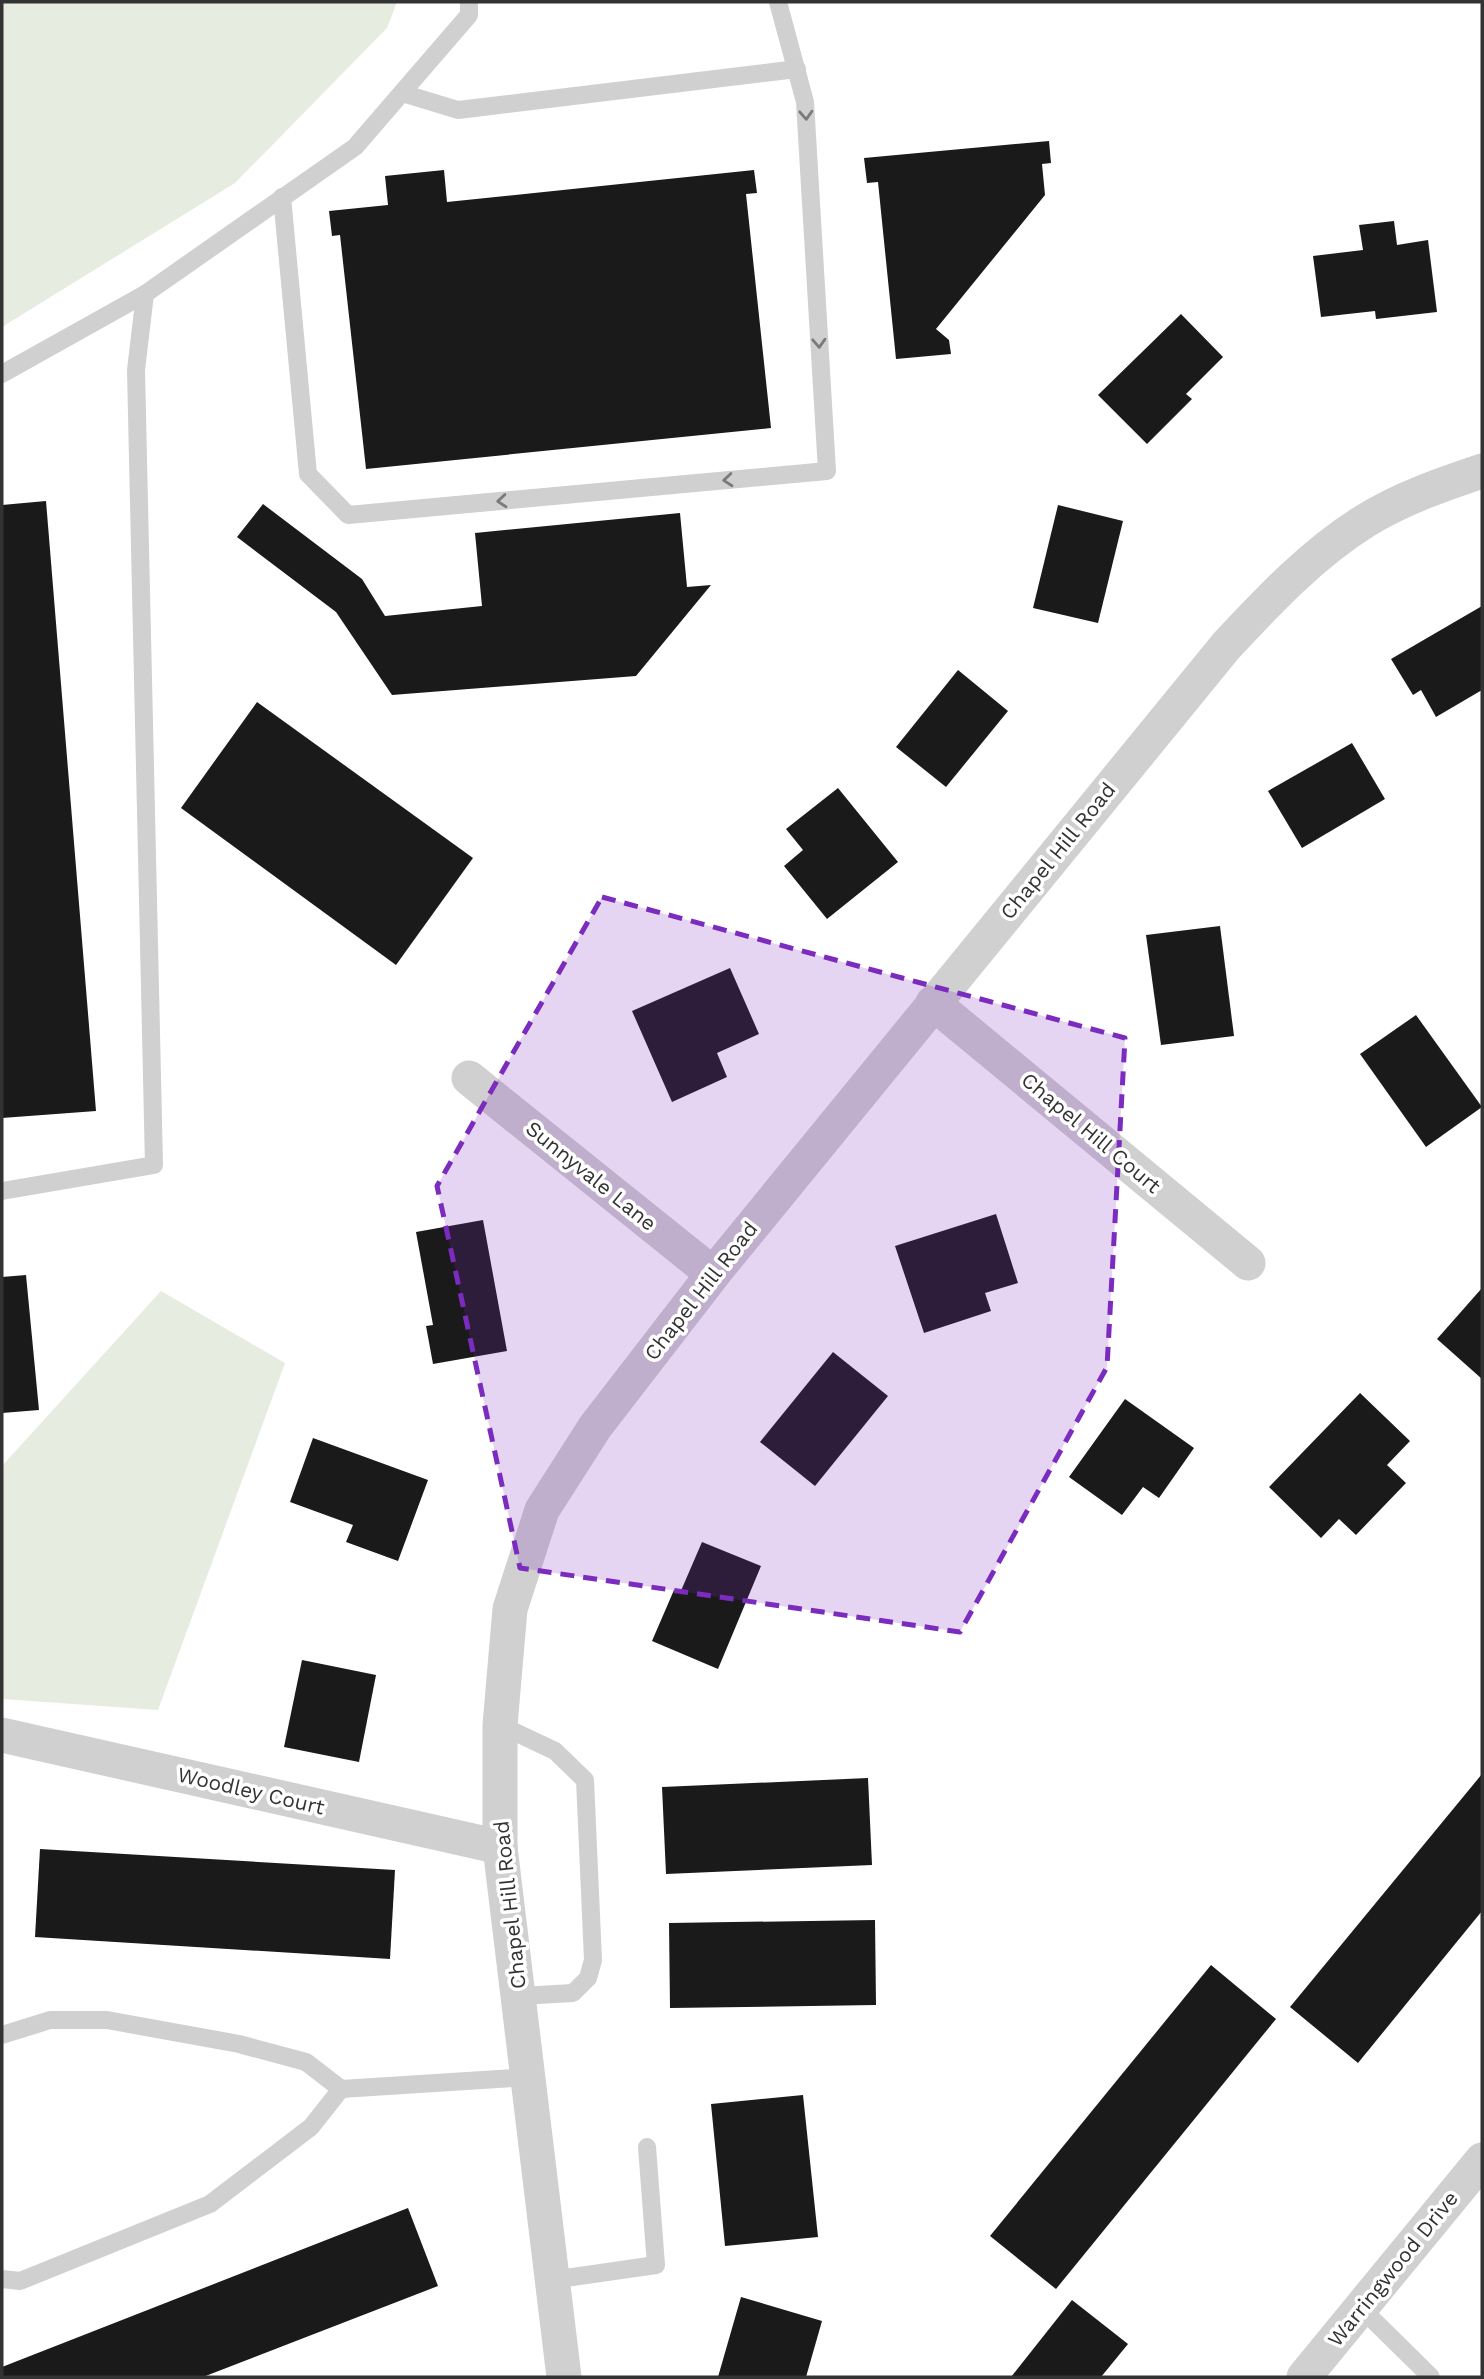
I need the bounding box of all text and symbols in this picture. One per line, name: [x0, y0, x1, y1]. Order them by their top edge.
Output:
one-way arrow: [798, 110, 813, 121]
one-way arrow: [811, 337, 826, 348]
one-way arrow: [722, 472, 733, 487]
one-way arrow: [496, 493, 507, 508]
street label: Chapel Hill Road: [995, 777, 1120, 924]
street label: Chapel Hill Court: [1016, 1067, 1166, 1198]
street label: Sunnyvale Lane: [521, 1115, 662, 1236]
street label: Chapel Hill Road: [639, 1216, 762, 1365]
street label: Woodley Court: [175, 1761, 327, 1820]
street label: Chapel Hill Road: [488, 1820, 531, 1990]
street label: Warringwood Drive: [1322, 2186, 1463, 2352]

